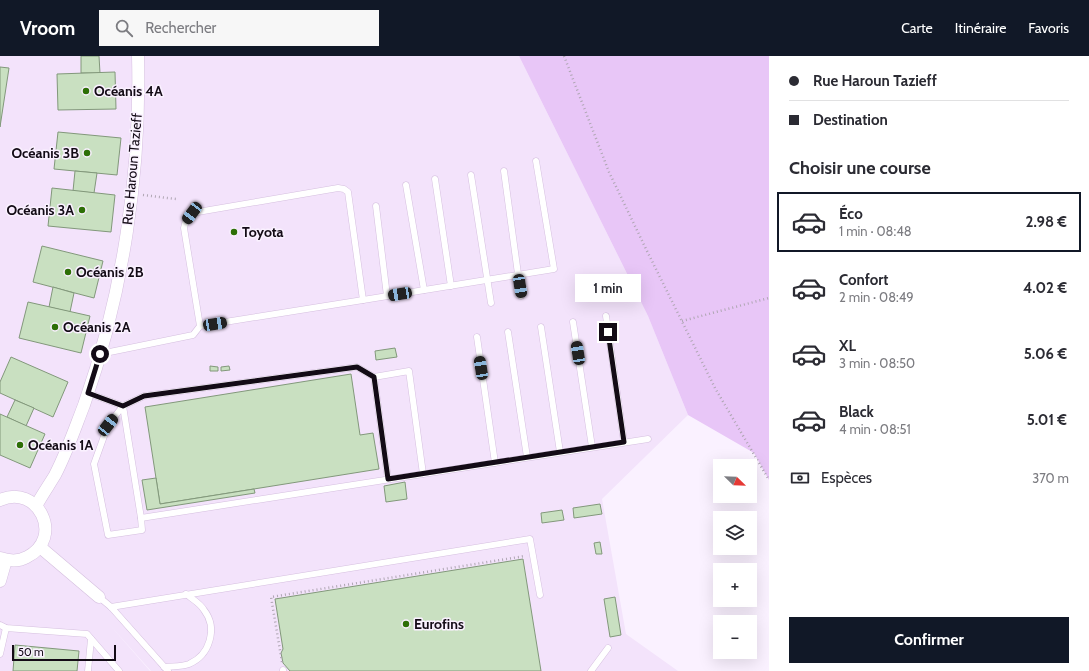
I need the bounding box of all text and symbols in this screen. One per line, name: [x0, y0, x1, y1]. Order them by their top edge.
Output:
search box: [99, 10, 379, 46]
text: Vroom: [20, 17, 75, 40]
icon: search: [113, 17, 135, 39]
text: Rechercher: [145, 19, 216, 37]
text: Carte: [901, 19, 933, 37]
text: Itinéraire: [955, 19, 1006, 37]
text: Favoris: [1028, 19, 1069, 37]
text: Rue Haroun Tazieff: [813, 72, 937, 90]
place label: Océanis 4A: [94, 82, 163, 100]
marker: Océanis 4A: [81, 86, 91, 96]
text: Destination: [813, 111, 888, 129]
street label: Rue Haroun Tazieff: [118, 112, 146, 226]
place label: Océanis 3B: [11, 144, 79, 162]
marker: Océanis 3B: [82, 148, 92, 158]
text: Choisir une course: [789, 157, 931, 179]
car: [180, 200, 204, 226]
place label: Océanis 3A: [6, 201, 74, 219]
icon: car: [791, 204, 827, 240]
marker: Océanis 3A: [77, 205, 87, 215]
text: Éco: [839, 205, 863, 223]
text: 2.98 €: [1025, 213, 1067, 231]
place label: Toyota: [242, 223, 284, 241]
text: 1 min · 08:48: [839, 223, 912, 239]
marker: Toyota: [229, 227, 239, 237]
place label: Océanis 2B: [76, 263, 144, 281]
marker: Océanis 2B: [63, 267, 73, 277]
icon: car: [791, 270, 827, 306]
text: Confort: [839, 271, 888, 289]
car: [512, 273, 528, 299]
callout: 1 min: [575, 274, 641, 302]
text: 4.02 €: [1023, 279, 1067, 297]
text: 1 min: [593, 280, 623, 296]
car: [387, 286, 413, 302]
text: 2 min · 08:49: [839, 289, 914, 305]
car: [202, 316, 228, 332]
place label: Océanis 2A: [63, 318, 131, 336]
marker: Océanis 2A: [50, 322, 60, 332]
route end: [599, 323, 617, 341]
icon: car: [791, 336, 827, 372]
text: XL: [839, 337, 856, 355]
car: [570, 340, 586, 366]
route start: [91, 345, 109, 363]
text: 5.06 €: [1024, 345, 1067, 363]
car: [473, 355, 489, 381]
text: 3 min · 08:50: [839, 355, 915, 371]
icon: car: [791, 402, 827, 438]
text: Black: [839, 403, 874, 421]
text: 5.01 €: [1027, 411, 1067, 429]
car: [96, 412, 120, 438]
text: 4 min · 08:51: [839, 421, 911, 437]
place label: Océanis 1A: [28, 436, 93, 454]
marker: Océanis 1A: [15, 440, 25, 450]
north arrow: [713, 459, 757, 503]
map controls: [713, 459, 757, 659]
icon: cash: [789, 467, 811, 489]
text: Espèces: [821, 469, 872, 487]
text: 370 m: [1032, 470, 1069, 486]
button: layers: [713, 511, 757, 555]
button: +: [713, 563, 757, 607]
place label: Eurofins: [414, 615, 464, 633]
button: −: [713, 615, 757, 659]
button: Confirmer: [789, 617, 1069, 663]
marker: Eurofins: [401, 619, 411, 629]
scale bar: [12, 643, 116, 662]
text: 50 m: [18, 645, 44, 659]

